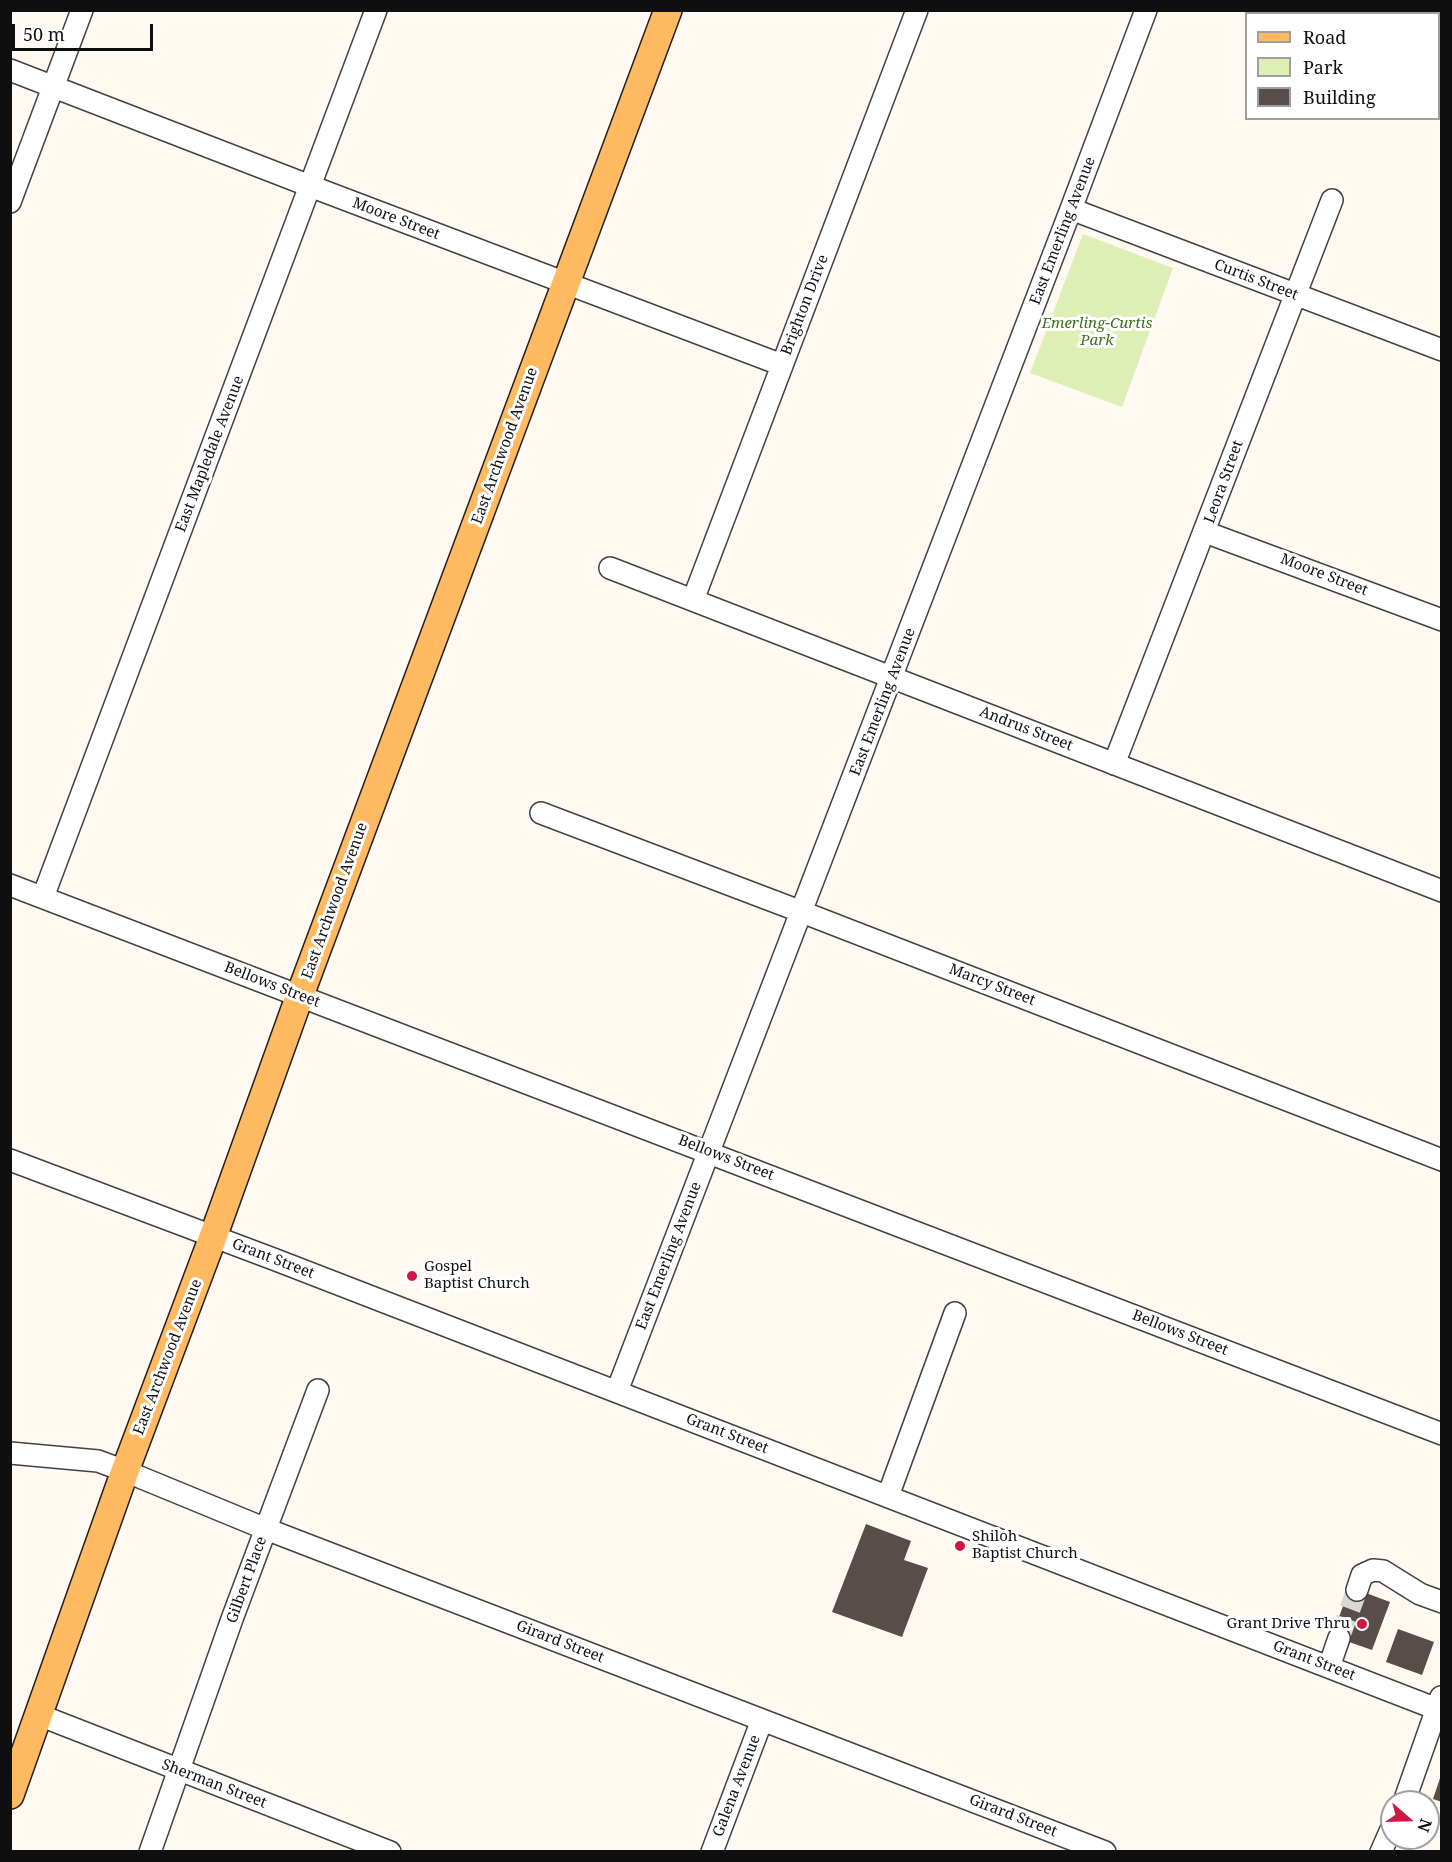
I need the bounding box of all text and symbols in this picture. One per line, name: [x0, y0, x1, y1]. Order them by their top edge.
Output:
scale bar: [15, 12, 156, 50]
legend: [1245, 12, 1440, 120]
text: 50 m: [23, 22, 65, 46]
text: Road: [1303, 25, 1346, 49]
text: Park: [1303, 55, 1343, 79]
text: Building: [1303, 85, 1376, 109]
street label: East Emerling Avenue: [1026, 154, 1100, 308]
street label: Moore Street: [350, 194, 442, 244]
street label: Brighton Drive: [778, 252, 832, 358]
street label: Curtis Street: [1212, 256, 1300, 304]
park label: Emerling-Curtis Park: [1042, 315, 1152, 350]
street label: East Archwood Avenue: [468, 365, 542, 527]
street label: East Mapledale Avenue: [172, 373, 248, 535]
street label: Leora Street: [1201, 438, 1247, 526]
street label: Moore Street: [1278, 550, 1370, 600]
street label: East Emerling Avenue: [846, 625, 920, 779]
street label: Andrus Street: [977, 703, 1075, 755]
street label: East Archwood Avenue: [298, 820, 372, 982]
street label: Bellows Street: [222, 958, 322, 1012]
street label: Marcy Street: [946, 960, 1038, 1010]
street label: Bellows Street: [676, 1131, 776, 1185]
street label: East Emerling Avenue: [632, 1179, 706, 1333]
street label: Grant Street: [229, 1235, 317, 1283]
place label: Gospel Baptist Church: [424, 1258, 530, 1293]
marker: Gospel Baptist Church: [405, 1269, 419, 1283]
street label: East Archwood Avenue: [130, 1277, 206, 1437]
street label: Bellows Street: [1130, 1306, 1230, 1360]
street label: Grant Street: [683, 1410, 771, 1458]
place label: Shiloh Baptist Church: [972, 1528, 1078, 1563]
street label: Gilbert Place: [223, 1534, 271, 1626]
marker: Shiloh Baptist Church: [953, 1539, 967, 1553]
place label: Grant Drive Thru: [1227, 1615, 1350, 1633]
street label: Girard Street: [513, 1617, 607, 1667]
marker: Grant Drive Thru: [1355, 1617, 1369, 1631]
street label: Grant Street: [1270, 1637, 1358, 1685]
street label: Galena Avenue: [709, 1733, 765, 1839]
street label: Sherman Street: [159, 1756, 269, 1812]
north arrow: [1380, 1790, 1440, 1850]
street label: Girard Street: [966, 1791, 1060, 1841]
text: N: [1413, 1816, 1438, 1835]

